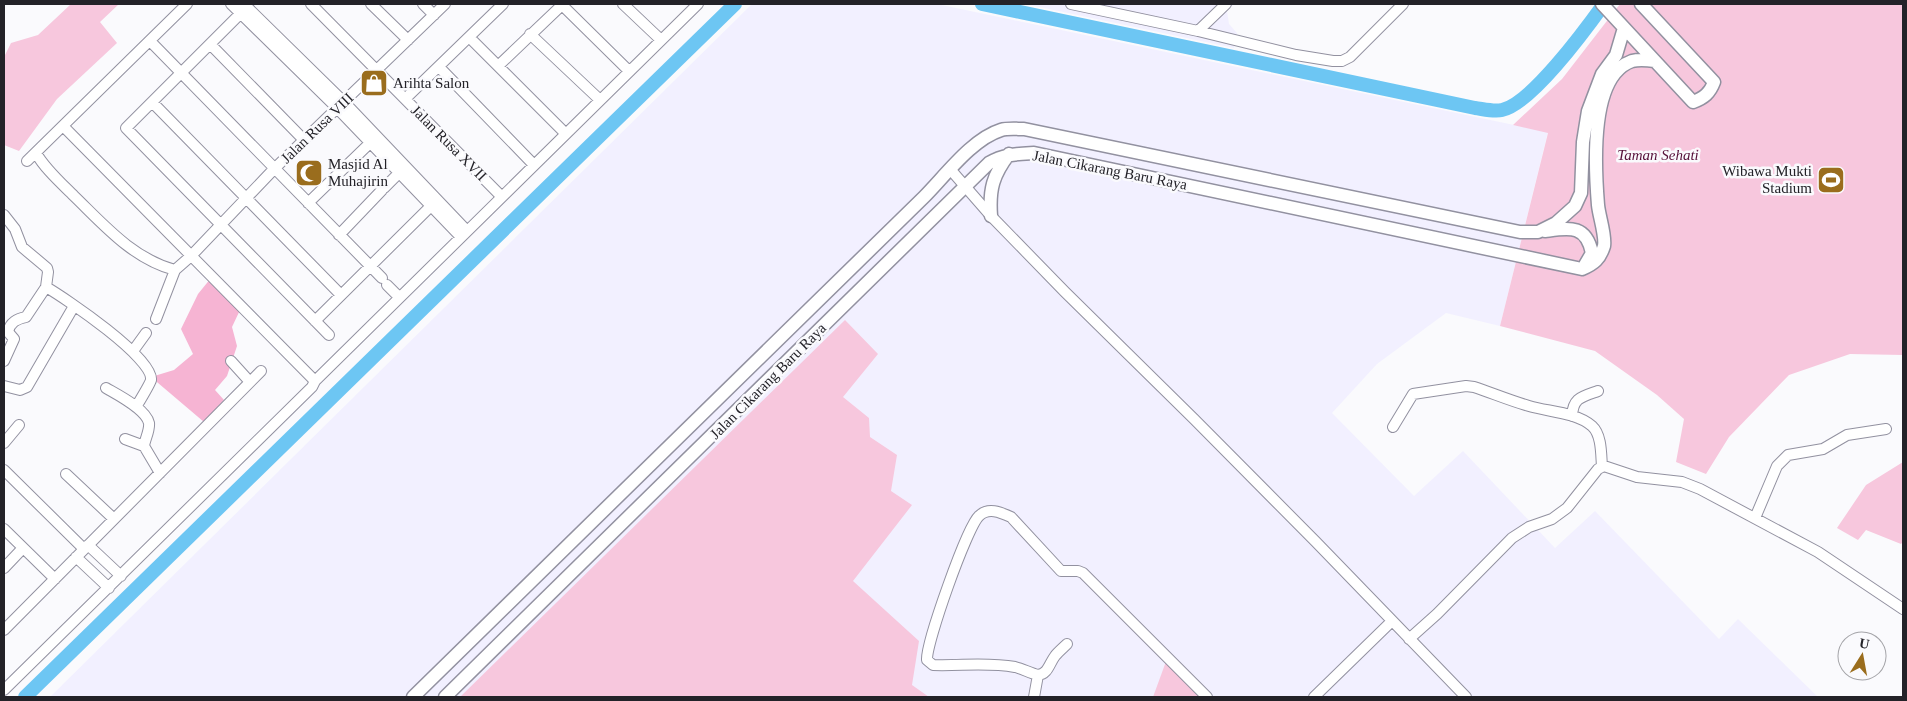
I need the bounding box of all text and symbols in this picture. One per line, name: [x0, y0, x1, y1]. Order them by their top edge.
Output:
shop icon: Arihta Salon: [359, 68, 389, 98]
place label: Arihta Salon: [393, 75, 470, 91]
street label: Jalan Rusa VIII: [278, 90, 356, 166]
street label: Jalan Rusa XVII: [408, 102, 490, 184]
street label: Jalan Cikarang Baru Raya: [1031, 147, 1189, 193]
park label: Taman Sehati: [1617, 147, 1699, 163]
place label: Masjid Al Muhajirin: [328, 156, 388, 189]
mosque icon: Masjid Al Muhajirin: [294, 158, 324, 188]
place label: Wibawa Mukti Stadium: [1722, 163, 1812, 196]
sports icon: Wibawa Mukti Stadium: [1816, 165, 1846, 195]
street label: Jalan Cikarang Baru Raya: [707, 320, 829, 442]
north arrow: [1837, 631, 1887, 681]
text: U: [1858, 635, 1871, 652]

